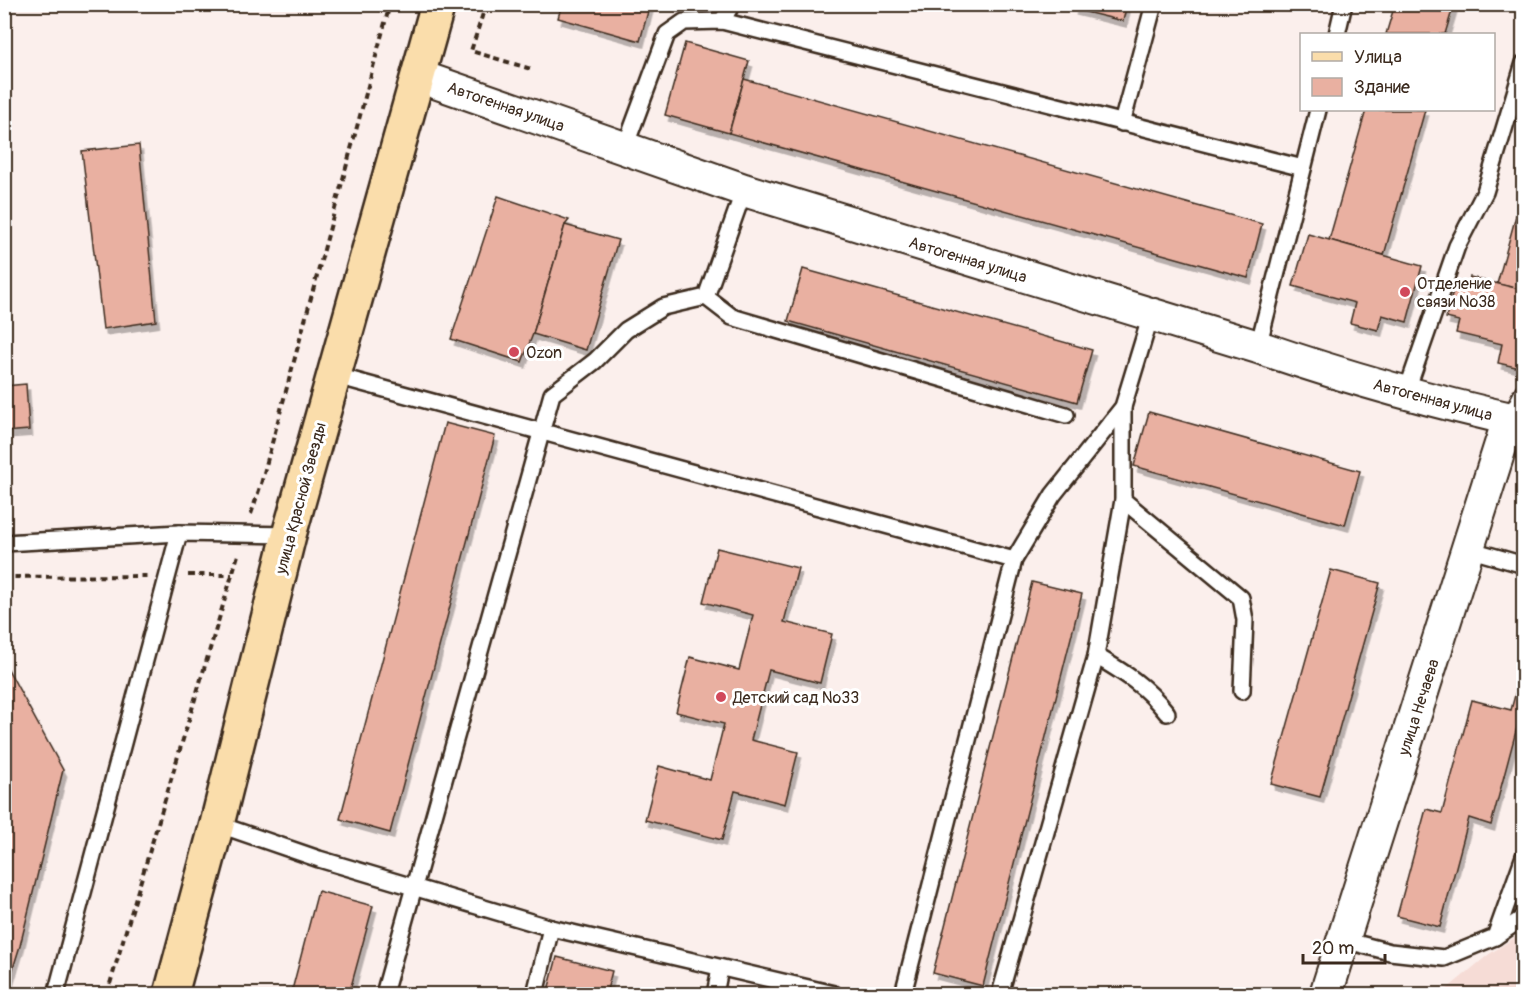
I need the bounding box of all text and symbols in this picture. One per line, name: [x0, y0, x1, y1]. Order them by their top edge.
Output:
legend: [1300, 33, 1495, 111]
text: Улица: [1354, 46, 1402, 69]
text: Здание: [1354, 76, 1410, 99]
street label: Автогенная улица: [445, 78, 567, 136]
street label: Автогенная улица: [906, 232, 1029, 287]
place label: Отделение связи №38: [1417, 274, 1495, 312]
marker: Отделение связи №38: [1398, 285, 1412, 299]
place label: Ozon: [526, 343, 562, 363]
marker: Ozon: [507, 345, 521, 359]
street label: Автогенная улица: [1371, 374, 1494, 425]
street label: улица Красной Звезды: [271, 420, 331, 577]
street label: улица Нечаева: [1394, 657, 1444, 759]
place label: Детский сад №33: [732, 688, 859, 708]
marker: Детский сад №33: [714, 690, 728, 704]
scale bar: [1303, 927, 1386, 965]
text: 20 m: [1312, 937, 1354, 960]

